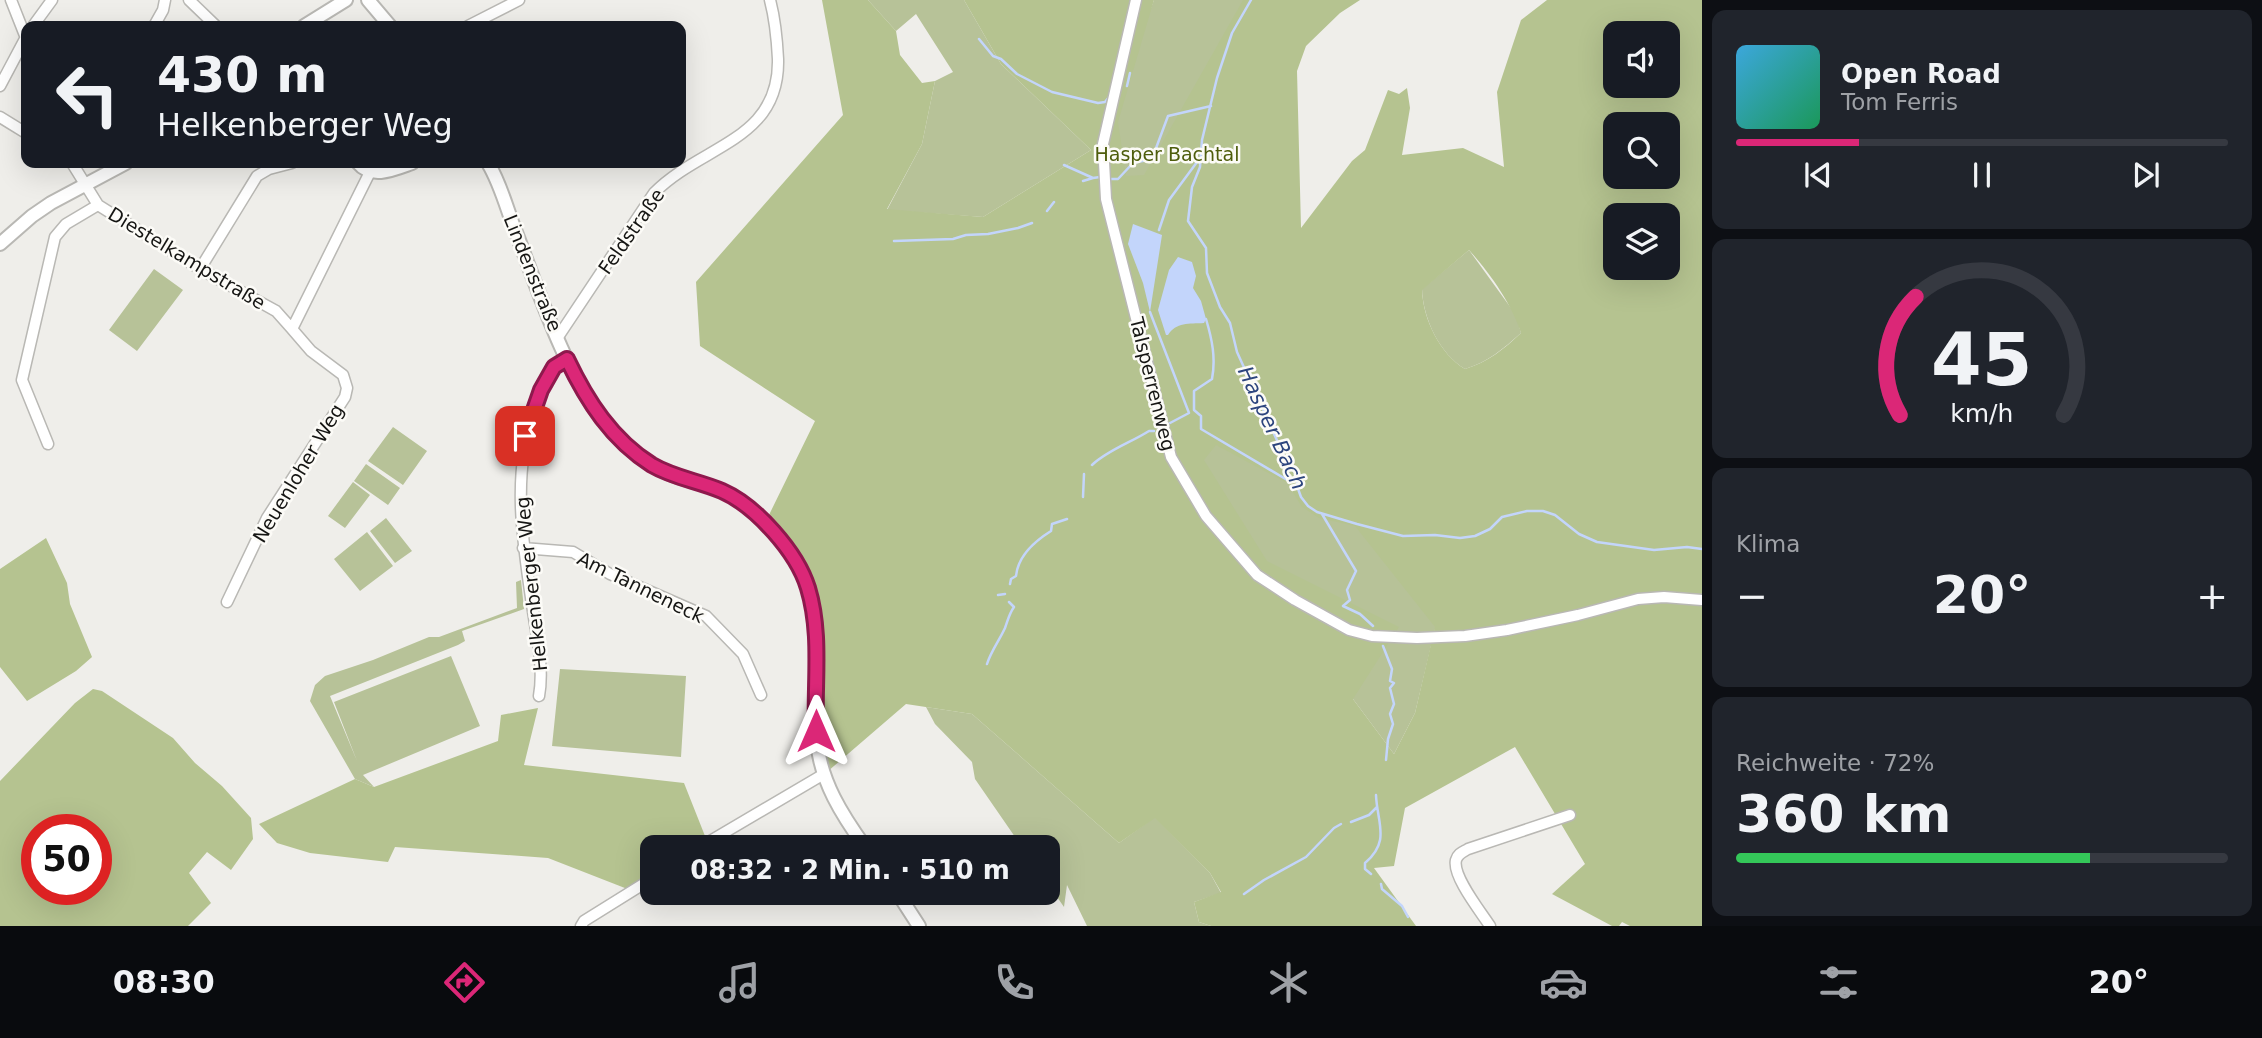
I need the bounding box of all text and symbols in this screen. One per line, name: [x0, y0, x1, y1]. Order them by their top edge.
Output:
map controls: [1603, 21, 1680, 280]
button: sound: [1603, 21, 1680, 98]
text: 430 m: [157, 47, 327, 104]
icon: left: [42, 49, 133, 140]
text: Open Road: [1841, 59, 2001, 89]
text: Tom Ferris: [1841, 89, 1958, 115]
text: Helkenberger Weg: [157, 106, 453, 144]
button: search: [1603, 112, 1680, 189]
park label: Hasper Bachtal: [1095, 143, 1239, 165]
icon: previous: [1799, 156, 1837, 194]
icon: pause: [1963, 156, 2001, 194]
icon: next: [2127, 156, 2165, 194]
street label: Feldstraße: [593, 184, 669, 278]
street label: Diestelkampstraße: [105, 202, 269, 314]
button: layers: [1603, 203, 1680, 280]
street label: Lindenstraße: [500, 211, 566, 335]
street label: Talsperrenweg: [1126, 314, 1180, 453]
text: 45: [1931, 317, 2033, 402]
water label: Hasper Bach: [1233, 363, 1311, 493]
text: km/h: [1950, 398, 2014, 427]
street label: Neuenloher Weg: [248, 400, 348, 546]
pin: [495, 406, 555, 466]
icon: arrive: [506, 417, 544, 455]
street label: Helkenberger Weg: [511, 496, 551, 672]
text: Klima: [1736, 531, 1800, 557]
street label: Am Tanneneck: [574, 547, 708, 627]
text: 20°: [1933, 565, 2031, 625]
text: −: [1736, 574, 1768, 618]
text: +: [2196, 574, 2228, 618]
position arrow: [779, 694, 853, 768]
text: Reichweite · 72%: [1736, 750, 1934, 776]
text: 360 km: [1736, 784, 1951, 844]
speed limit sign: 50: [21, 814, 112, 905]
text: 08:32 · 2 Min. · 510 m: [690, 855, 1010, 885]
icon: directions: [440, 958, 489, 1007]
icon: music: [715, 958, 764, 1007]
icon: phone: [990, 958, 1039, 1007]
icon: climate: [1264, 958, 1313, 1007]
icon: car: [1539, 958, 1588, 1007]
icon: filters: [1814, 958, 1863, 1007]
text: 08:30: [113, 963, 215, 1001]
text: 20°: [2089, 963, 2149, 1001]

